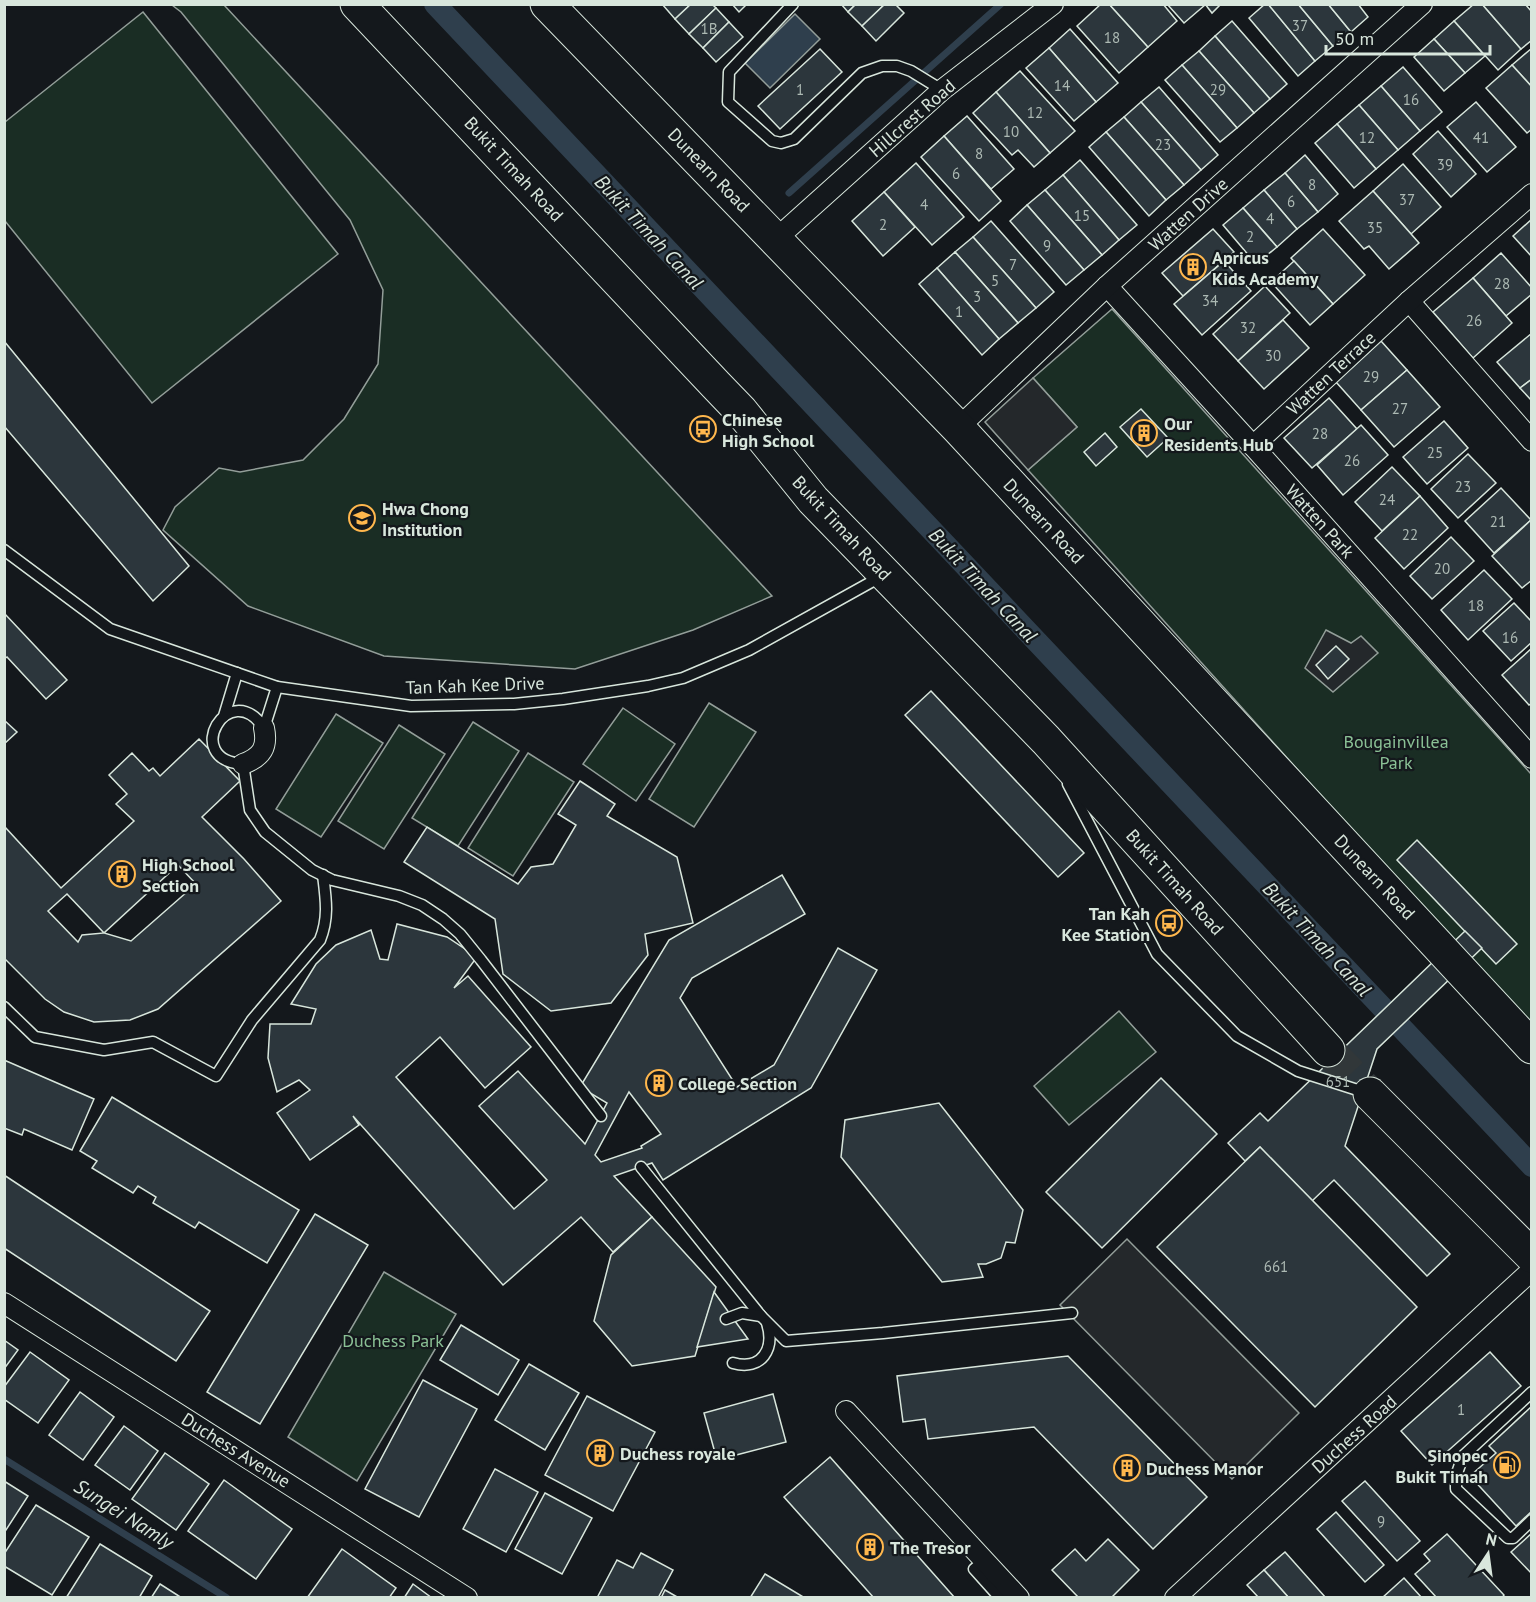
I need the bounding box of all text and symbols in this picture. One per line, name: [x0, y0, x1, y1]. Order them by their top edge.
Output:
house number: 37: [1292, 16, 1308, 35]
scale bar: [1326, 18, 1490, 56]
house number: 1B: [701, 19, 717, 38]
text: 50 m: [1335, 27, 1374, 50]
house number: 18: [1104, 28, 1120, 47]
street label: Hillcrest Road: [864, 74, 960, 162]
house number: 14: [1054, 76, 1070, 95]
house number: 1: [796, 80, 804, 99]
house number: 29: [1210, 80, 1226, 99]
house number: 16: [1403, 90, 1419, 109]
house number: 12: [1027, 103, 1043, 122]
street label: Bukit Timah Road: [460, 112, 568, 226]
house number: 10: [1003, 122, 1019, 141]
street label: Dunearn Road: [663, 123, 755, 217]
house number: 12: [1359, 128, 1375, 147]
house number: 41: [1473, 128, 1489, 147]
house number: 23: [1155, 135, 1171, 154]
house number: 8: [975, 144, 983, 163]
house number: 39: [1437, 155, 1453, 174]
house number: 6: [952, 164, 960, 183]
water label: Bukit Timah Canal: [589, 169, 709, 295]
street label: Watten Drive: [1143, 172, 1233, 256]
house number: 8: [1308, 175, 1316, 194]
house number: 37: [1399, 190, 1415, 209]
house number: 6: [1287, 192, 1295, 211]
house number: 4: [920, 195, 928, 214]
house number: 15: [1074, 206, 1090, 225]
house number: 4: [1266, 209, 1274, 228]
house number: 2: [879, 215, 887, 234]
house number: 35: [1367, 218, 1383, 237]
house number: 2: [1246, 227, 1254, 246]
house number: 9: [1043, 236, 1051, 255]
place label: Apricus Kids Academy: [1212, 246, 1319, 290]
building icon: Apricus Kids Academy: [1178, 252, 1208, 282]
house number: 7: [1009, 255, 1017, 274]
house number: 5: [991, 271, 999, 290]
house number: 28: [1494, 274, 1510, 293]
house number: 3: [973, 287, 981, 306]
house number: 34: [1202, 291, 1218, 310]
house number: 1: [955, 302, 963, 321]
house number: 26: [1466, 311, 1482, 330]
house number: 32: [1240, 318, 1256, 337]
street label: Watten Terrace: [1282, 326, 1380, 420]
house number: 30: [1265, 346, 1281, 365]
house number: 29: [1363, 367, 1379, 386]
house number: 27: [1392, 399, 1408, 418]
place label: Chinese High School: [722, 408, 815, 452]
place label: Our Residents Hub: [1164, 412, 1274, 456]
bus stop icon: Chinese High School: [688, 414, 718, 444]
building icon: Our Residents Hub: [1129, 418, 1159, 448]
house number: 28: [1312, 424, 1328, 443]
house number: 25: [1427, 443, 1443, 462]
house number: 26: [1344, 451, 1360, 470]
street label: Bukit Timah Road: [788, 471, 896, 585]
street label: Dunearn Road: [999, 474, 1089, 568]
house number: 23: [1455, 477, 1471, 496]
street label: Watten Park: [1281, 479, 1360, 563]
house number: 24: [1379, 490, 1395, 509]
place label: Hwa Chong Institution: [382, 497, 469, 541]
school or university icon: Hwa Chong Institution: [347, 503, 377, 533]
house number: 21: [1490, 512, 1506, 531]
water label: Bukit Timah Canal: [923, 522, 1043, 648]
house number: 22: [1402, 525, 1418, 544]
house number: 20: [1434, 559, 1450, 578]
house number: 18: [1468, 596, 1484, 615]
house number: 16: [1502, 628, 1518, 647]
street label: Tan Kah Kee Drive: [405, 671, 545, 699]
park label: Bougainvillea Park: [1343, 730, 1449, 774]
street label: Bukit Timah Road: [1121, 824, 1229, 940]
street label: Dunearn Road: [1330, 830, 1420, 924]
place label: High School Section: [142, 853, 235, 897]
building icon: High School Section: [107, 859, 137, 889]
water label: Bukit Timah Canal: [1257, 876, 1377, 1002]
place label: Tan Kah Kee Station: [1062, 902, 1150, 946]
bus stop icon: Tan Kah Kee Station: [1154, 908, 1184, 938]
building icon: College Section: [644, 1068, 674, 1098]
place label: College Section: [678, 1072, 797, 1095]
house number: 651: [1326, 1072, 1350, 1091]
house number: 661: [1264, 1257, 1288, 1276]
park label: Duchess Park: [342, 1329, 444, 1352]
street label: Duchess Road: [1307, 1390, 1401, 1478]
house number: 1: [1457, 1400, 1465, 1419]
street label: Duchess Avenue: [177, 1407, 295, 1493]
building icon: Duchess royale: [585, 1438, 615, 1468]
place label: Duchess royale: [620, 1442, 736, 1465]
place label: Sinopec Bukit Timah: [1396, 1444, 1488, 1488]
fuel station icon: Sinopec Bukit Timah: [1492, 1450, 1522, 1480]
building icon: Duchess Manor: [1112, 1453, 1142, 1483]
place label: Duchess Manor: [1146, 1457, 1264, 1480]
water label: Sungei Namly: [69, 1473, 180, 1556]
house number: 9: [1377, 1512, 1385, 1531]
north arrow: [1458, 1524, 1518, 1584]
text: N: [1484, 1528, 1499, 1550]
building icon: The Tresor: [855, 1532, 885, 1562]
place label: The Tresor: [890, 1536, 971, 1559]

